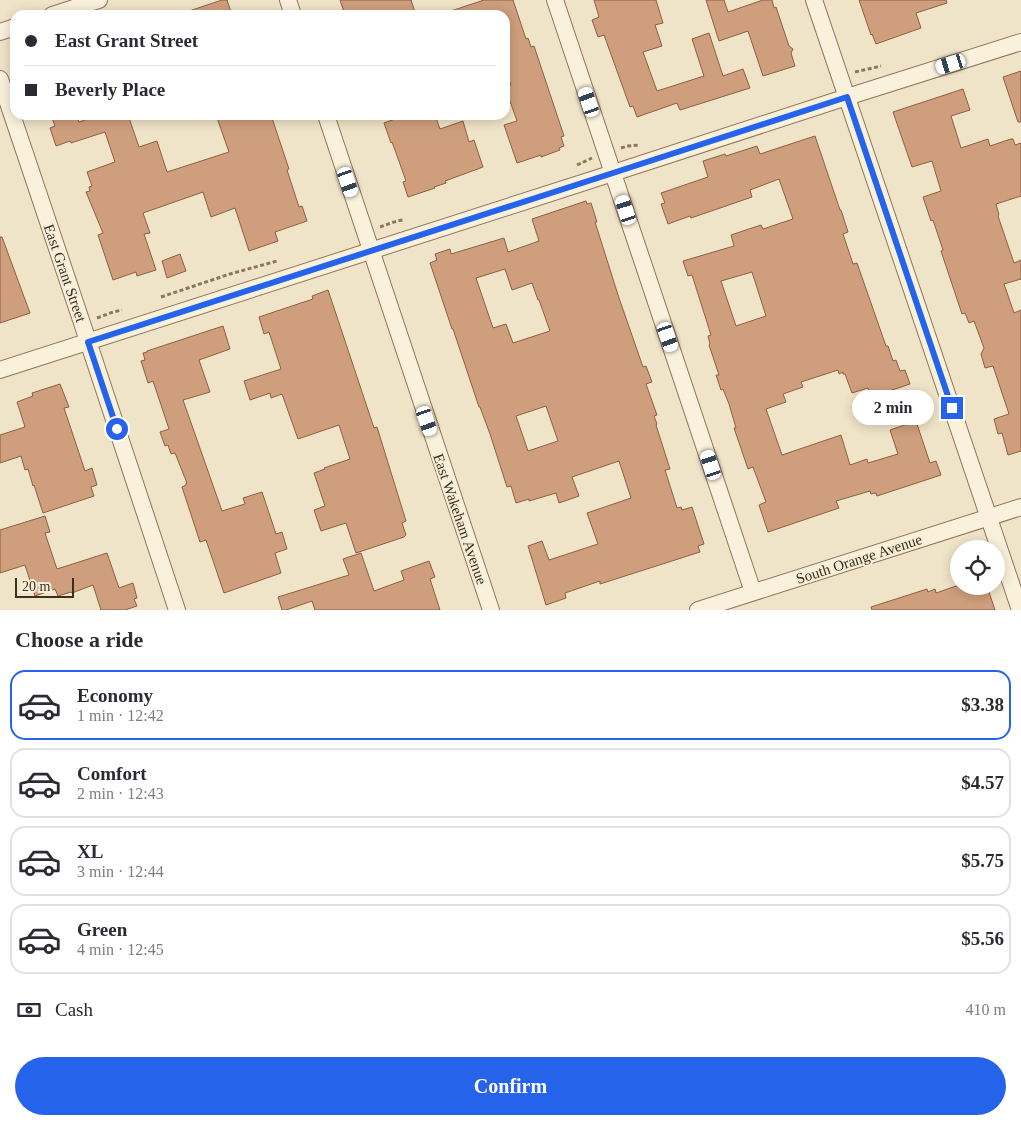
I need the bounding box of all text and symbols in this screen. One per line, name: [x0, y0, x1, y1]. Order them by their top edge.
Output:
text: East Grant Street: [55, 30, 198, 51]
car: [934, 52, 967, 76]
text: Beverly Place: [55, 79, 165, 100]
car: [577, 85, 600, 119]
car: [336, 165, 359, 199]
car: [614, 193, 637, 227]
street label: East Grant Street: [41, 222, 90, 325]
car: [656, 320, 679, 354]
callout: 2 min: [852, 390, 934, 426]
route end: [941, 397, 963, 419]
text: 2 min: [874, 399, 912, 416]
car: [415, 404, 438, 438]
route start: [106, 418, 128, 440]
car: [699, 448, 722, 482]
street label: East Wakeham Avenue: [430, 451, 490, 587]
street label: South Orange Avenue: [794, 531, 924, 587]
map controls: [950, 540, 1005, 595]
button: locate: [950, 540, 1005, 595]
scale bar: [15, 575, 74, 598]
text: 20 m: [22, 579, 50, 594]
text: Choose a ride: [15, 627, 143, 652]
icon: car: [17, 683, 62, 728]
text: Economy: [77, 685, 153, 706]
text: $3.38: [961, 694, 1004, 715]
text: 1 min · 12:42: [77, 707, 164, 724]
icon: car: [17, 761, 62, 806]
text: Comfort: [77, 763, 147, 784]
text: $4.57: [961, 772, 1004, 793]
text: 2 min · 12:43: [77, 785, 164, 802]
icon: car: [17, 839, 62, 884]
text: XL: [77, 841, 103, 862]
text: $5.75: [961, 850, 1004, 871]
text: 3 min · 12:44: [77, 863, 164, 880]
icon: car: [17, 917, 62, 962]
text: Green: [77, 919, 127, 940]
text: $5.56: [961, 928, 1004, 949]
text: 4 min · 12:45: [77, 941, 164, 958]
icon: cash: [15, 996, 43, 1024]
text: Cash: [55, 999, 93, 1020]
text: 410 m: [966, 1001, 1006, 1018]
button: Confirm: [15, 1057, 1006, 1115]

